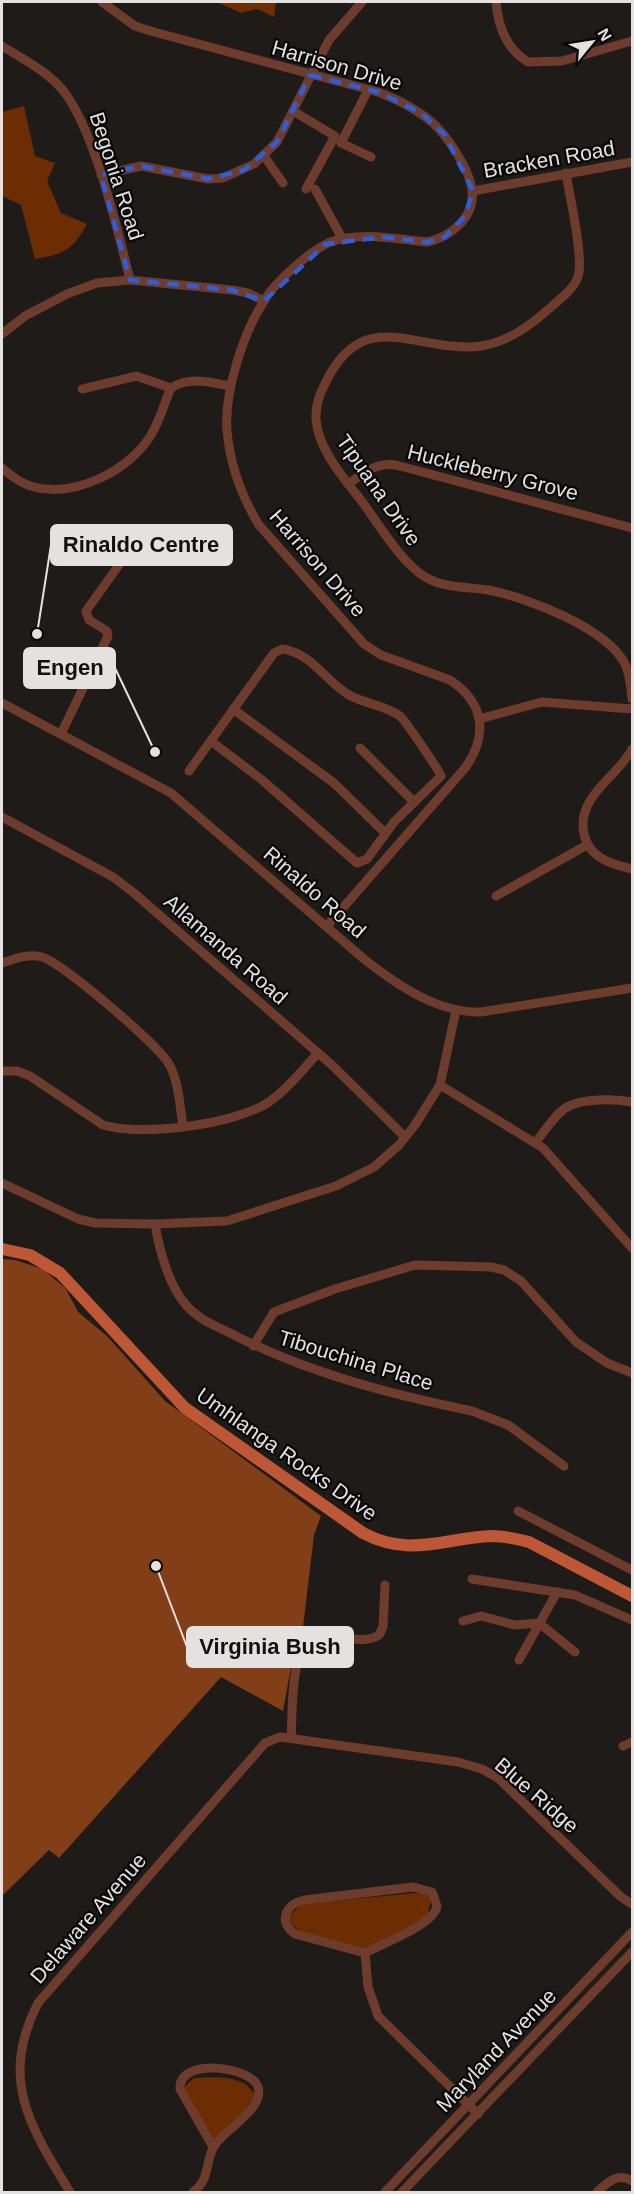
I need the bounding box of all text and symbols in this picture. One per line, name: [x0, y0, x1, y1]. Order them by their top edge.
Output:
north arrow: [562, 12, 622, 72]
text: N: [594, 25, 615, 44]
street label: Harrison Drive: [269, 35, 405, 95]
street label: Begonia Road: [85, 109, 149, 243]
street label: Bracken Road: [481, 136, 617, 182]
street label: Tipuana Drive: [332, 430, 426, 550]
street label: Huckleberry Grove: [405, 440, 581, 504]
street label: Harrison Drive: [265, 505, 371, 621]
callout: Rinaldo Centre: [51, 525, 232, 565]
text: Rinaldo Centre: [63, 532, 219, 557]
callout: Engen: [24, 648, 115, 688]
text: Engen: [36, 655, 104, 680]
street label: Rinaldo Road: [259, 842, 371, 942]
street label: Allamanda Road: [160, 889, 292, 1009]
street label: Tibouchina Place: [276, 1326, 436, 1394]
street label: Umhlanga Rocks Drive: [192, 1383, 382, 1525]
callout: Virginia Bush: [187, 1627, 353, 1667]
text: Virginia Bush: [199, 1634, 341, 1659]
street label: Blue Ridge: [491, 1753, 583, 1837]
street label: Delaware Avenue: [25, 1848, 151, 1988]
street label: Maryland Avenue: [431, 1984, 561, 2116]

